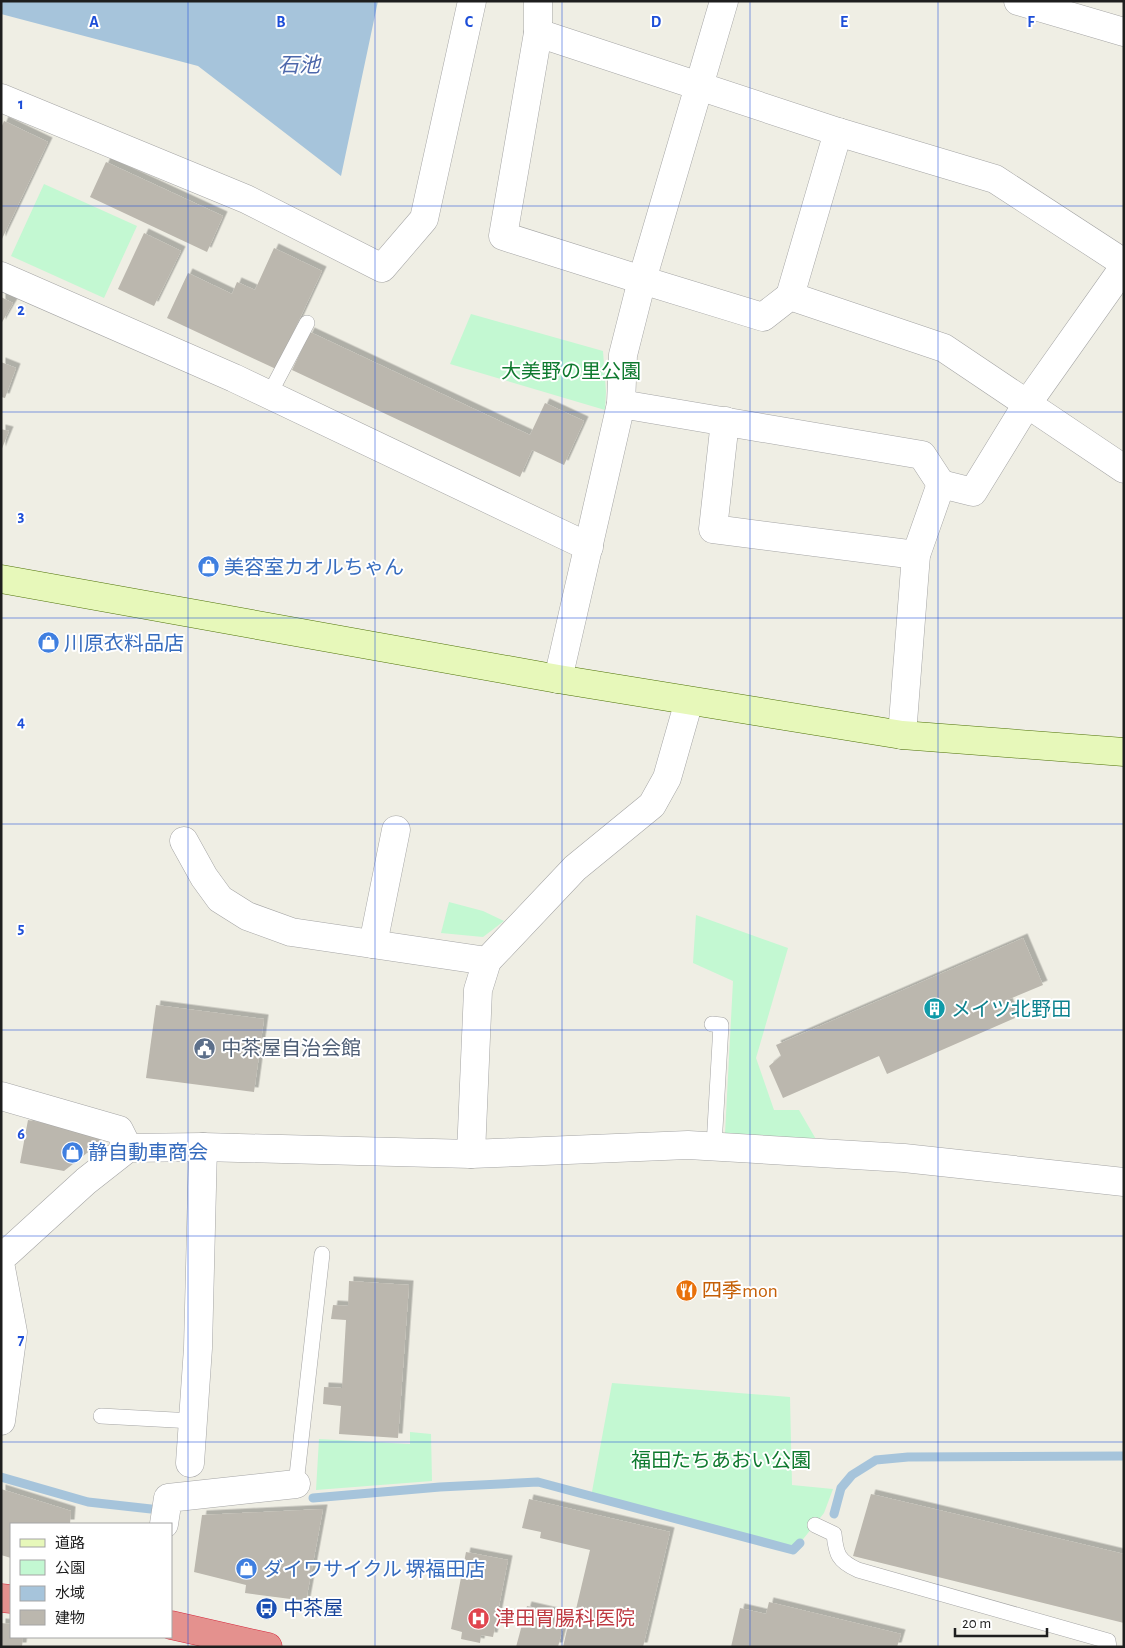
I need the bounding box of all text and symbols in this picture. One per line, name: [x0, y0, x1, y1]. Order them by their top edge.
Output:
text: A: [89, 14, 99, 30]
text: B: [276, 14, 286, 30]
text: C: [465, 14, 474, 30]
text: D: [651, 14, 662, 30]
text: E: [840, 14, 848, 30]
text: F: [1027, 14, 1035, 30]
water label: 石池: [278, 54, 322, 76]
text: 1: [18, 96, 24, 112]
text: 2: [17, 302, 25, 318]
park label: 大美野の里公園: [501, 361, 641, 382]
text: 3: [18, 508, 25, 524]
shop icon: 美容室カオルちゃん: [196, 555, 220, 579]
place label: 美容室カオルちゃん: [224, 557, 404, 578]
shop icon: 川原衣料品店: [36, 631, 60, 655]
place label: 川原衣料品店: [64, 632, 184, 654]
text: 4: [17, 714, 25, 730]
text: 5: [18, 920, 25, 936]
building icon: メイツ北野田: [923, 997, 947, 1021]
place label: メイツ北野田: [951, 999, 1071, 1020]
public building icon: 中茶屋自治会館: [193, 1036, 217, 1060]
place label: 中茶屋自治会館: [221, 1038, 361, 1059]
text: 6: [17, 1126, 25, 1142]
shop icon: 静自動車商会: [60, 1140, 84, 1164]
place label: 静自動車商会: [88, 1142, 208, 1163]
restaurant icon: 四季mon: [674, 1278, 698, 1302]
place label: 四季mon: [702, 1280, 778, 1301]
text: 7: [18, 1332, 25, 1348]
park label: 福田たちあおい公園: [631, 1450, 811, 1471]
legend: [10, 1523, 172, 1638]
text: 道路: [55, 1535, 85, 1551]
shop icon: ダイワサイクル 堺福田店: [235, 1557, 259, 1581]
place label: ダイワサイクル 堺福田店: [263, 1559, 485, 1580]
text: 公園: [55, 1560, 85, 1576]
text: 水域: [55, 1585, 85, 1601]
bus stop icon: 中茶屋: [255, 1596, 279, 1620]
place label: 中茶屋: [283, 1598, 343, 1619]
hospital icon: 津田胃腸科医院: [467, 1606, 491, 1630]
scale bar: [955, 1606, 1048, 1638]
place label: 津田胃腸科医院: [495, 1607, 635, 1629]
text: 建物: [55, 1610, 85, 1626]
text: 20 m: [962, 1616, 991, 1631]

